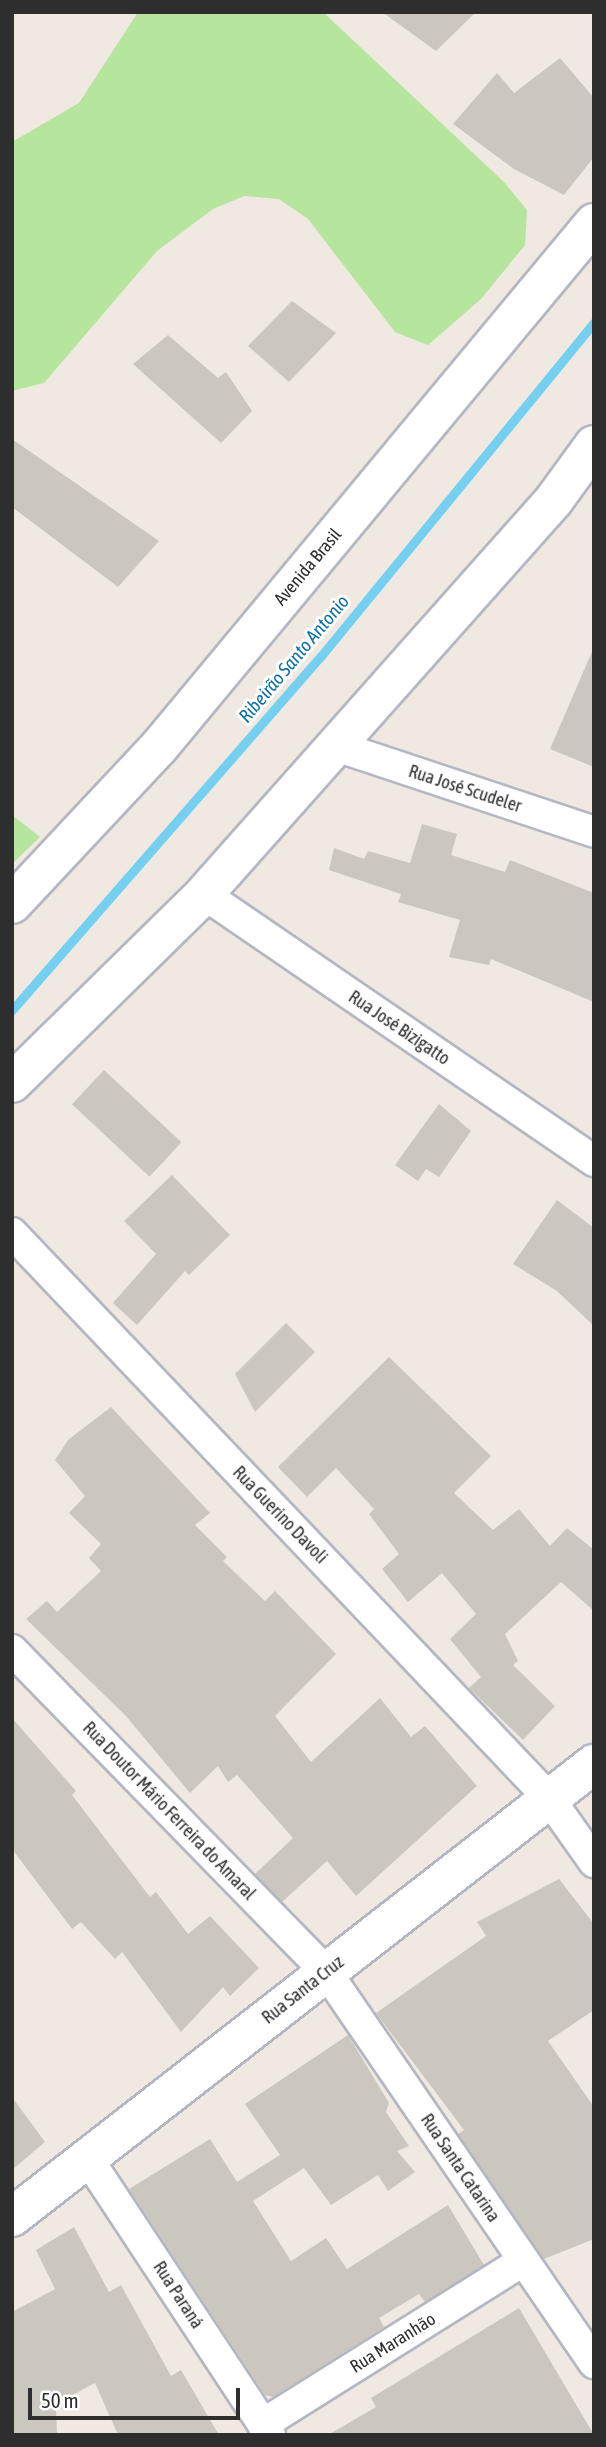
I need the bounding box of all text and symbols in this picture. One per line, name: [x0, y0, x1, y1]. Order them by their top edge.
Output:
street label: Avenida Brasil: [270, 524, 346, 610]
water label: Ribeirão Santo Antonio: [234, 591, 354, 727]
street label: Rua José Scudeler: [406, 761, 524, 817]
street label: Rua José Bizigatto: [344, 986, 454, 1070]
street label: Rua Guerino Davoli: [228, 1462, 332, 1568]
street label: Rua Doutor Mário Ferreira do Amaral: [78, 1717, 260, 1905]
street label: Rua Santa Cruz: [258, 1951, 348, 2029]
street label: Rua Santa Catarina: [416, 2110, 504, 2226]
street label: Rua Paraná: [148, 2257, 208, 2333]
street label: Rua Maranhão: [346, 2308, 440, 2378]
scale bar: [32, 2374, 243, 2418]
text: 50 m: [41, 2388, 79, 2412]

